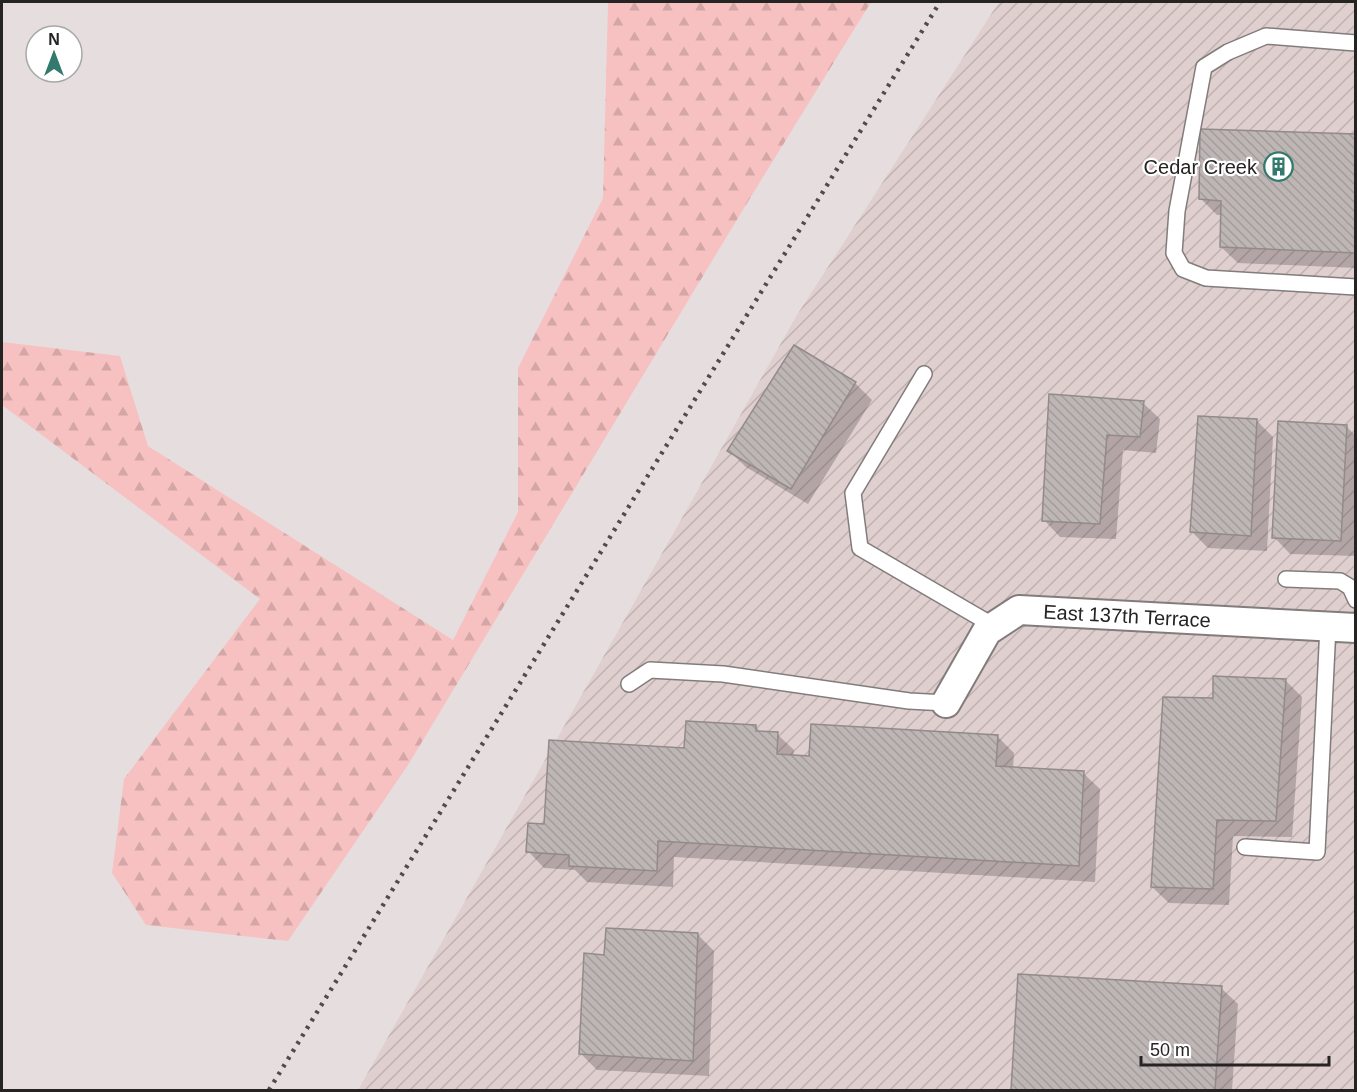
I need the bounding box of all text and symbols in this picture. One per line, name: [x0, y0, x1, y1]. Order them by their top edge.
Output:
north arrow: [24, 24, 84, 84]
text: N: [48, 31, 60, 48]
building icon: Cedar Creek: [1262, 151, 1294, 183]
place label: Cedar Creek: [1144, 156, 1258, 178]
street label: East 137th Terrace: [1043, 601, 1211, 631]
scale bar: [1141, 1029, 1328, 1067]
text: 50 m: [1150, 1040, 1190, 1060]

